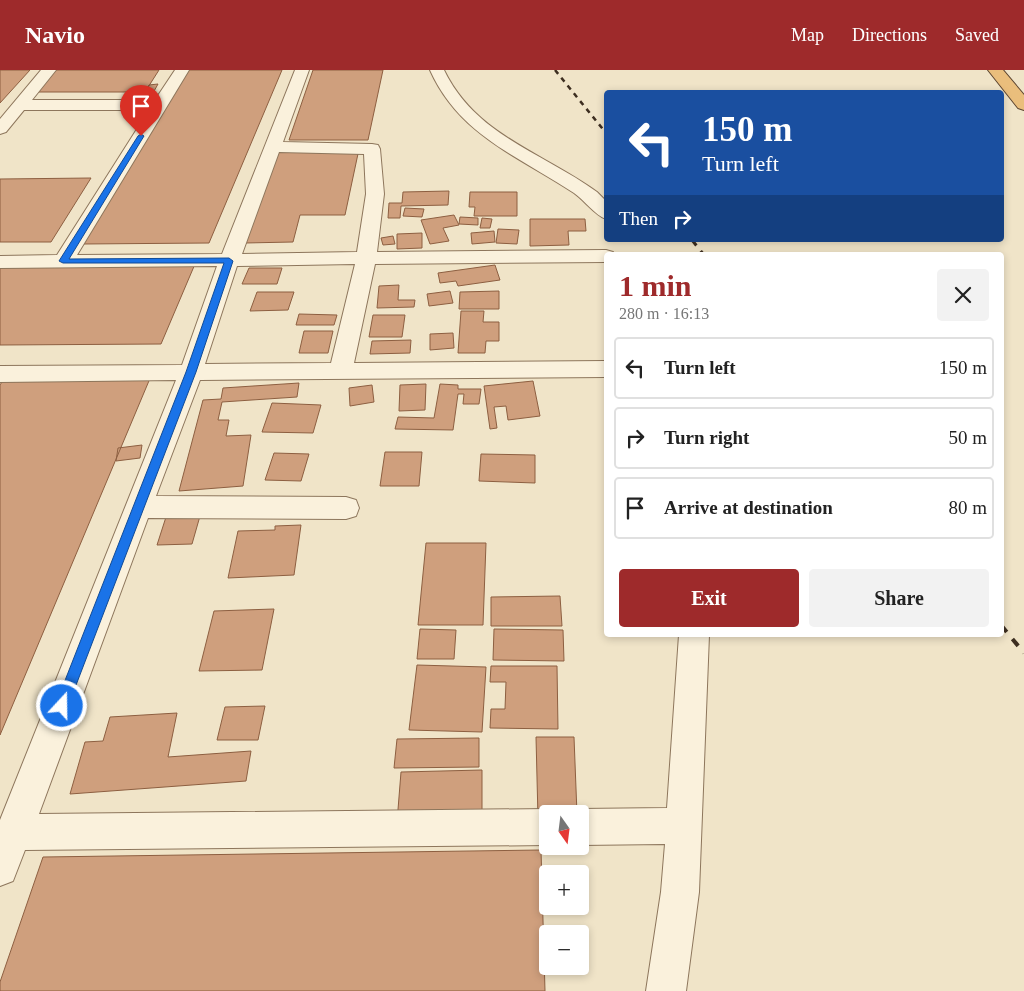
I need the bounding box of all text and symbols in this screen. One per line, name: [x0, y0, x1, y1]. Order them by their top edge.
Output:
text: Navio: [25, 22, 85, 48]
text: Map: [791, 25, 824, 45]
text: Directions: [852, 25, 927, 45]
text: Saved: [955, 25, 999, 45]
pin: [120, 85, 162, 136]
icon: arrive: [127, 92, 155, 120]
icon: left: [619, 110, 684, 175]
text: 150 m: [702, 110, 792, 149]
text: Turn left: [702, 151, 779, 176]
icon: right: [668, 205, 696, 233]
text: Then: [619, 208, 658, 229]
text: 1 min: [619, 269, 692, 302]
button: close: [937, 269, 989, 321]
text: 280 m · 16:13: [619, 305, 709, 322]
icon: left: [621, 354, 649, 382]
text: Turn left: [664, 357, 736, 378]
text: 150 m: [939, 357, 987, 378]
icon: right: [621, 424, 649, 452]
text: Turn right: [664, 427, 749, 448]
text: 50 m: [948, 427, 987, 448]
icon: arrive: [621, 494, 649, 522]
text: Arrive at destination: [664, 497, 833, 518]
text: 80 m: [948, 497, 987, 518]
button: Exit: [619, 569, 799, 627]
button: Share: [809, 569, 989, 627]
position arrow: [35, 679, 87, 731]
north arrow: [539, 805, 589, 855]
map controls: [539, 805, 589, 975]
button: +: [539, 865, 589, 915]
button: −: [539, 925, 589, 975]

